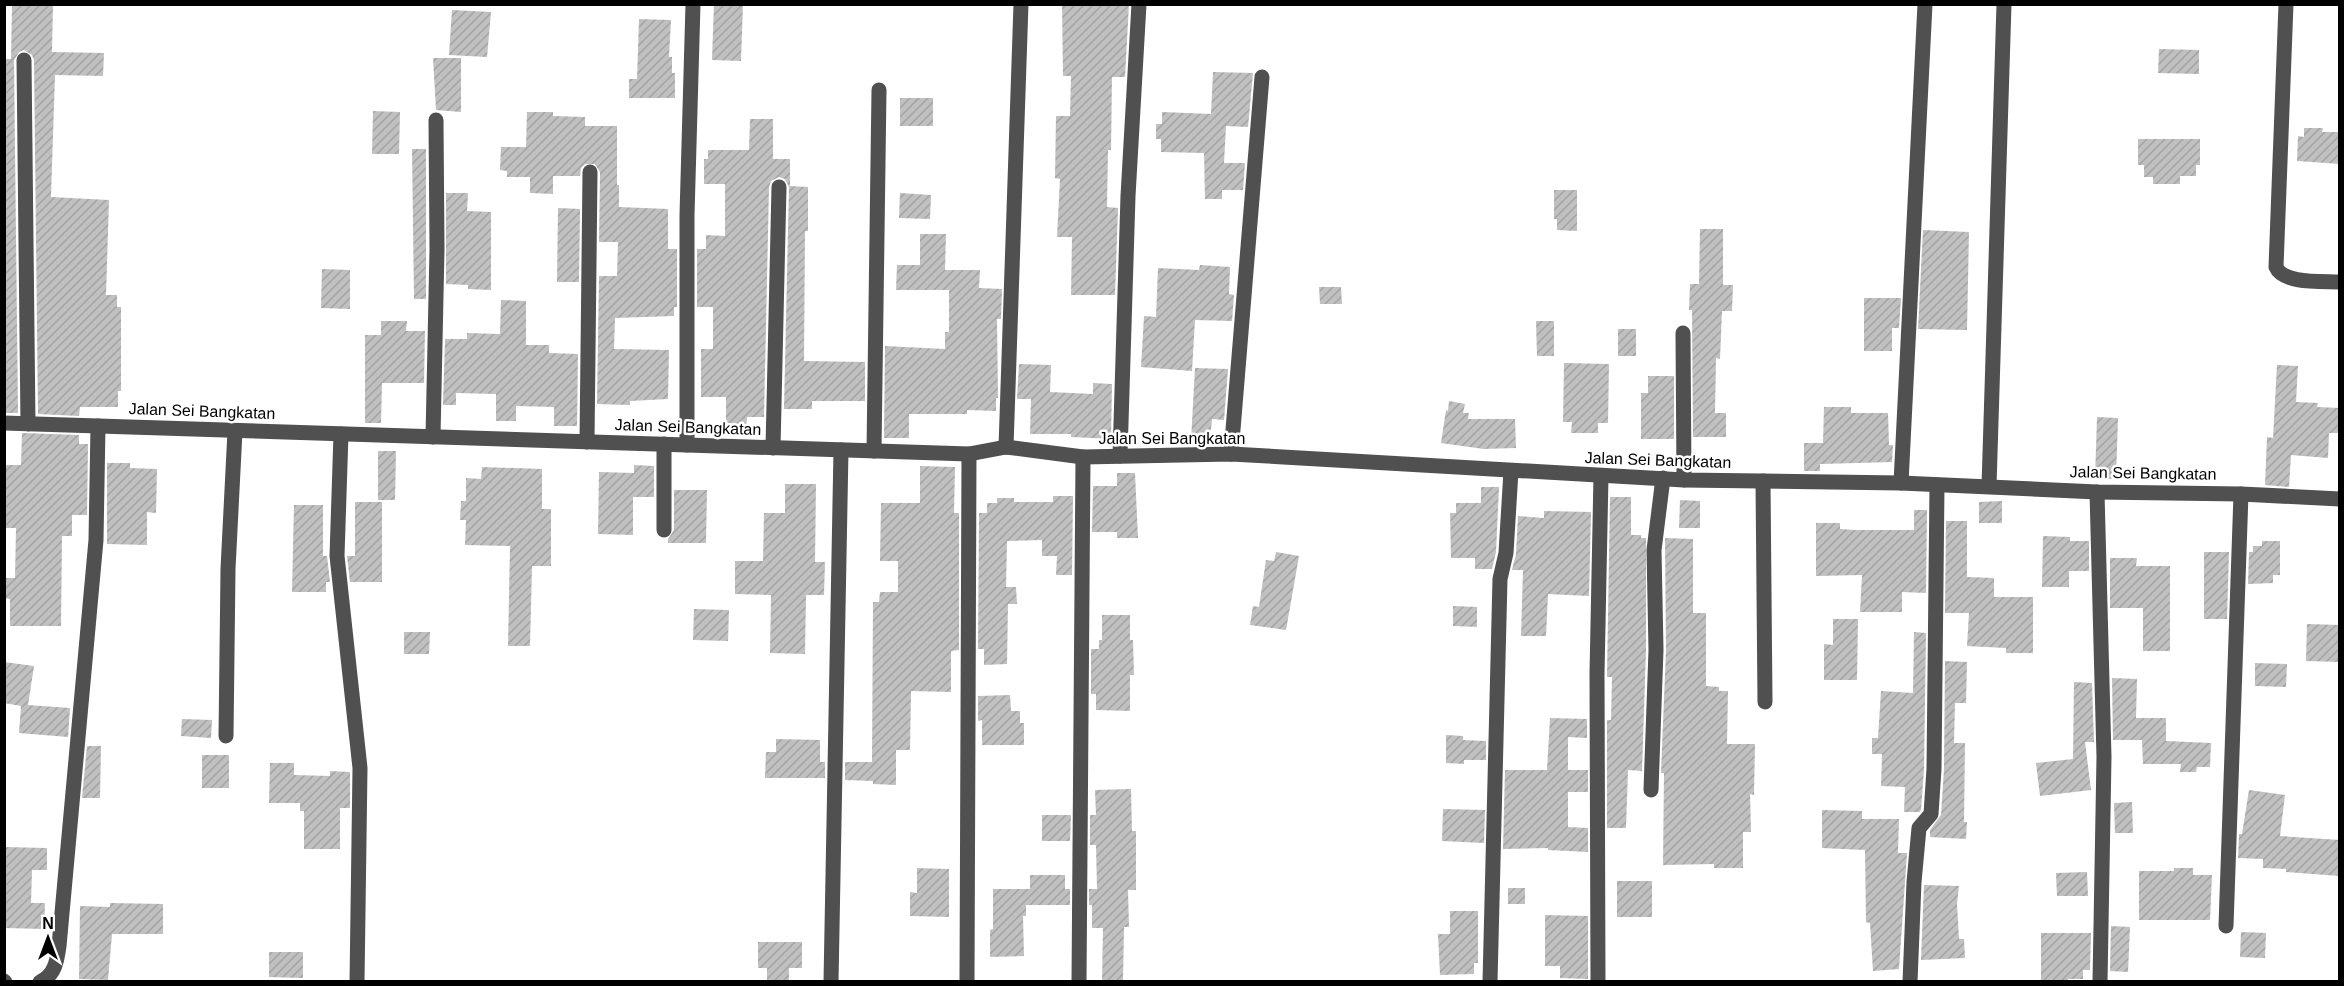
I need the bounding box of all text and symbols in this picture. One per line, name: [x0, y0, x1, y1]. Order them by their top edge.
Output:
street label: Jalan Sei Bangkatan: [128, 400, 276, 422]
street label: Jalan Sei Bangkatan: [614, 416, 762, 438]
street label: Jalan Sei Bangkatan: [1099, 430, 1245, 447]
street label: Jalan Sei Bangkatan: [1584, 449, 1732, 471]
street label: Jalan Sei Bangkatan: [2069, 463, 2217, 483]
north arrow: [18, 908, 78, 968]
text: N: [42, 915, 54, 932]

